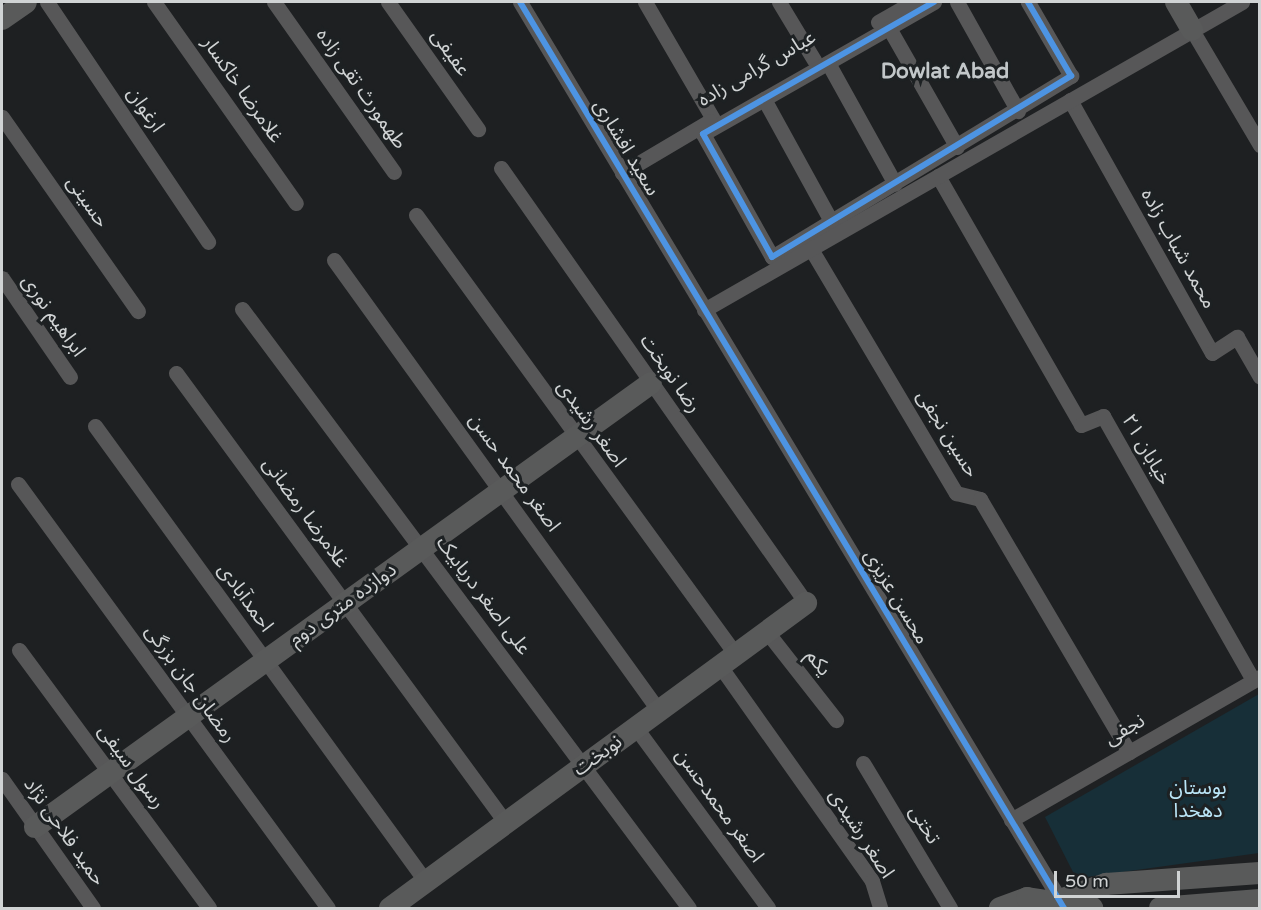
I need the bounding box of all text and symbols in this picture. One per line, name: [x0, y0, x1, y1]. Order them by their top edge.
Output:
street label: طهمورث تقی زاده: [310, 24, 412, 154]
street label: عفیفی: [425, 25, 475, 81]
street label: عباس گرامی زاده: [694, 26, 820, 112]
street label: غلامرضا خاکسار: [196, 32, 288, 148]
district label: Dowlat Abad: [881, 59, 1009, 85]
street label: ارغوان: [121, 83, 169, 137]
street label: سعید افشاری: [588, 95, 664, 201]
street label: حسینی: [61, 171, 113, 233]
street label: محمد شباب زاده: [1135, 185, 1221, 313]
street label: ابراهیم نوری: [16, 270, 90, 362]
street label: رضا نوبخت: [634, 330, 706, 418]
street label: اصغر رشیدی: [551, 376, 631, 472]
street label: حسین نجفی: [911, 386, 983, 482]
street label: اصغر محمد حسن: [463, 409, 565, 537]
street label: خیابان ۲۱: [1116, 410, 1176, 490]
street label: غلامرضا رمضانی: [257, 453, 353, 573]
street label: علی اصغر دریابیک: [430, 532, 536, 660]
street label: محسن عزیزی: [858, 545, 934, 649]
street label: دوازده متری دوم: [284, 558, 402, 652]
street label: احمدآبادی: [212, 559, 278, 637]
street label: رمضان جان بزرگی: [139, 620, 241, 748]
street label: یکم: [800, 645, 836, 681]
street label: نجفی: [1100, 709, 1150, 751]
street label: رسول سیفی: [92, 720, 170, 814]
street label: نوبخت: [569, 730, 627, 782]
street label: اصغر محمدحسن: [670, 744, 768, 868]
street label: حمید فلاحی نژاد: [18, 773, 110, 891]
park label: بوستان دهخدا: [1169, 776, 1227, 823]
street label: اصغر رشیدی: [823, 785, 899, 883]
street label: تختی: [903, 801, 945, 849]
scale bar: [1057, 859, 1183, 897]
text: 50 m: [1065, 870, 1109, 892]

